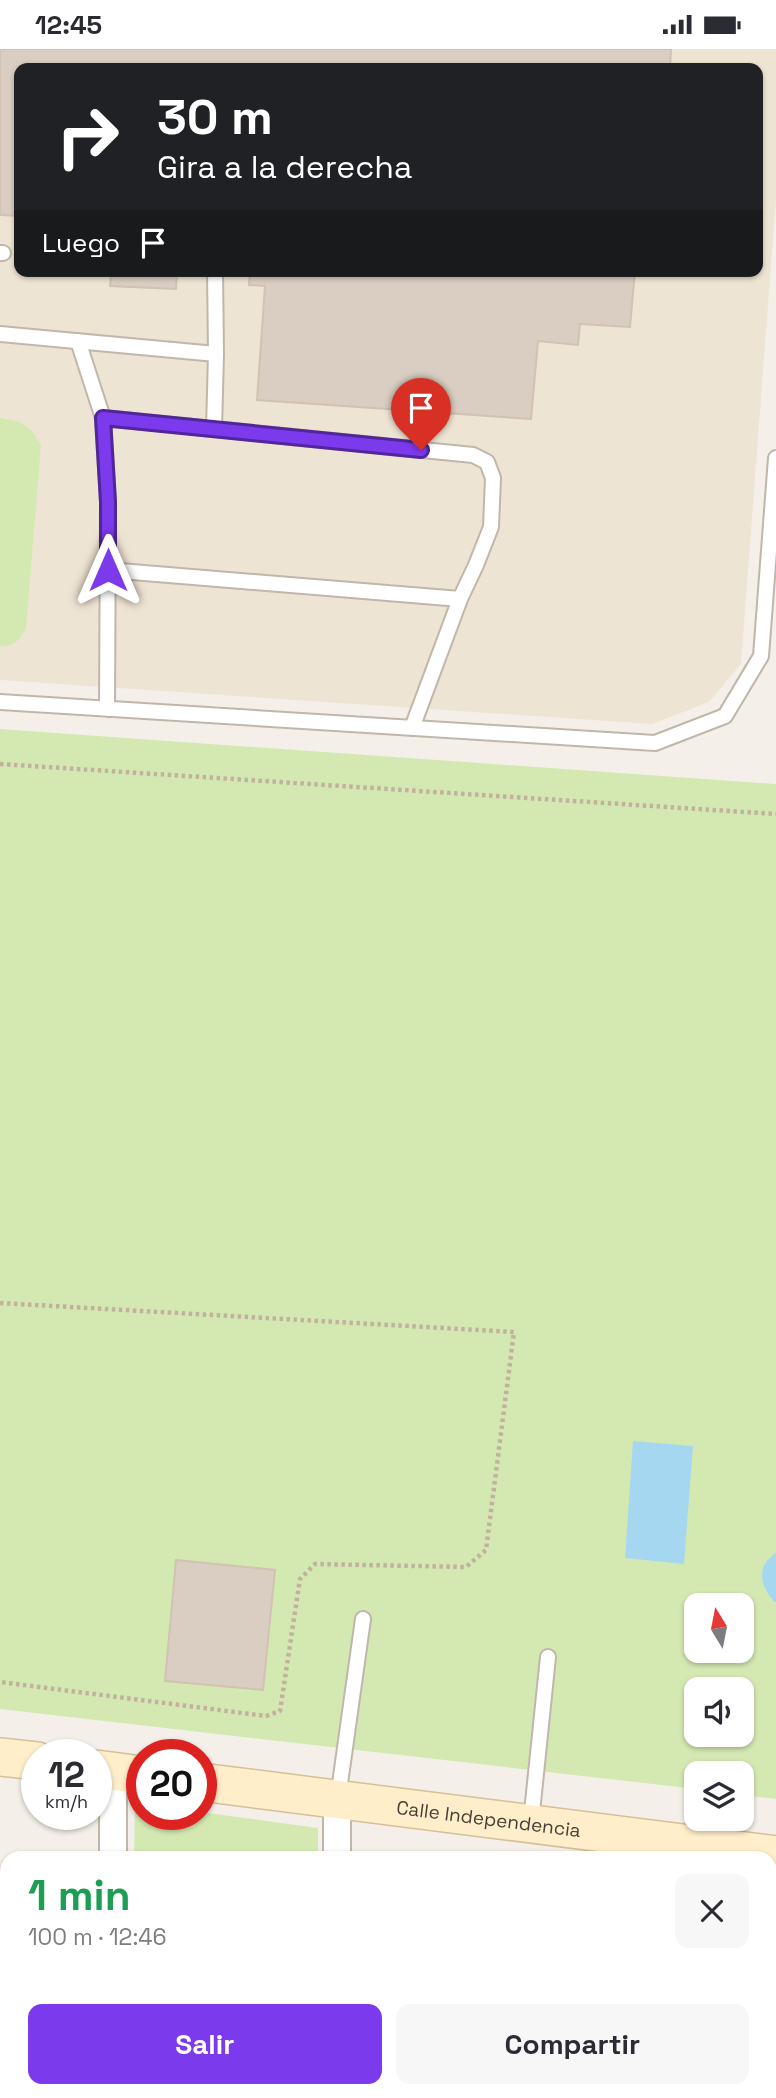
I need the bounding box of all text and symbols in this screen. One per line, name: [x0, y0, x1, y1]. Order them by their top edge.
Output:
text: 12:45: [35, 8, 102, 42]
text: 30 m: [157, 86, 273, 148]
icon: right: [42, 91, 133, 182]
text: Gira a la derecha: [157, 147, 412, 187]
icon: arrive: [134, 224, 172, 262]
text: Luego: [42, 226, 120, 260]
pin: [391, 378, 451, 450]
icon: arrive: [402, 389, 440, 427]
position arrow: [71, 533, 145, 607]
north arrow: [684, 1593, 754, 1663]
map controls: [684, 1593, 754, 1831]
button: sound: [684, 1677, 754, 1747]
speed limit sign: 20: [126, 1739, 217, 1830]
text: 12: [48, 1753, 85, 1797]
button: layers: [684, 1761, 754, 1831]
text: km/h: [45, 1790, 88, 1813]
street label: Calle Independencia: [395, 1794, 582, 1843]
text: 1 min: [28, 1869, 131, 1922]
button: close: [675, 1874, 749, 1948]
text: 100 m · 12:46: [28, 1922, 167, 1952]
button: Salir: [28, 2004, 382, 2084]
button: Compartir: [396, 2004, 749, 2084]

